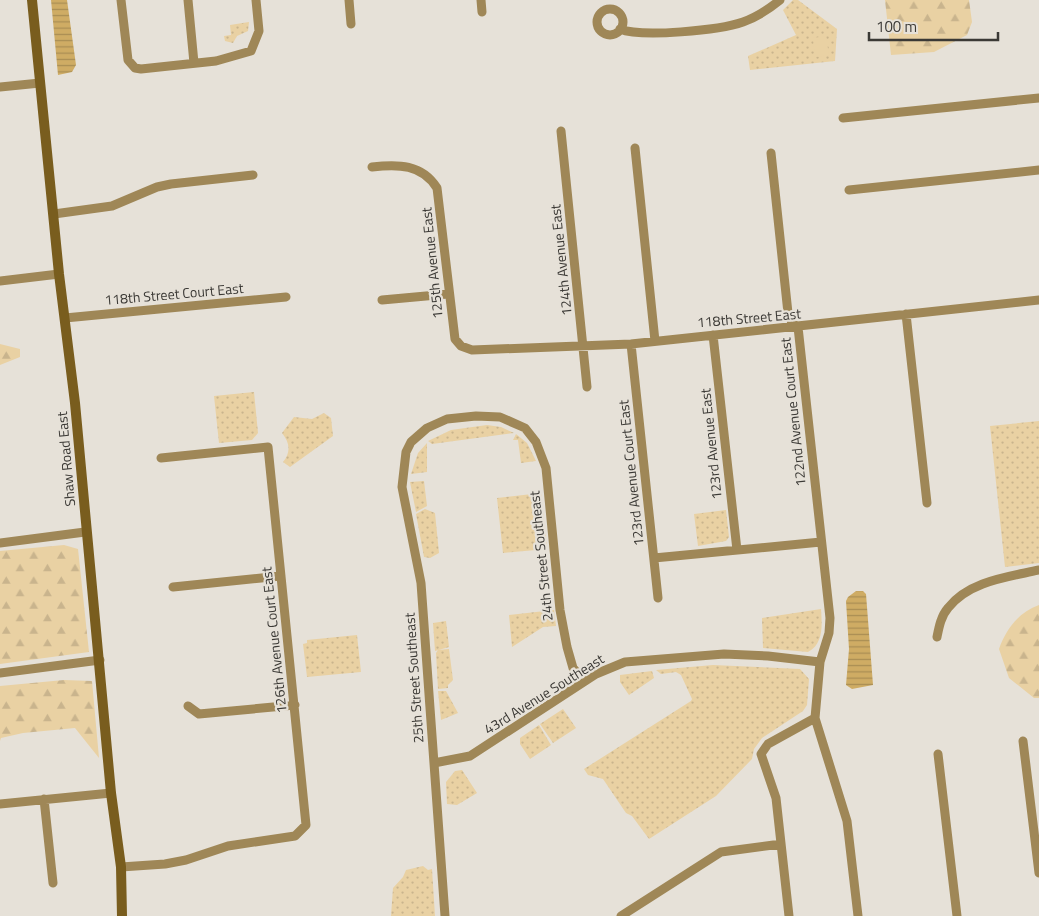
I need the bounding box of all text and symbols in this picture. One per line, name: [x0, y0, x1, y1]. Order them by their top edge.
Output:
scale bar: [869, 10, 998, 42]
text: 100 m: [876, 15, 917, 38]
street label: 124th Avenue East: [544, 203, 577, 317]
street label: 125th Avenue East: [415, 206, 448, 320]
street label: 118th Street Court East: [104, 277, 244, 310]
street label: 118th Street East: [696, 302, 802, 333]
street label: 122nd Avenue Court East: [774, 336, 811, 488]
street label: 123rd Avenue East: [694, 387, 727, 501]
street label: 123rd Avenue Court East: [612, 399, 649, 547]
street label: Shaw Road East: [51, 411, 80, 508]
street label: 24th Street Southeast: [523, 490, 558, 622]
street label: 126th Avenue Court East: [255, 566, 292, 714]
street label: 25th Street Southeast: [398, 612, 429, 744]
street label: 43rd Avenue Southeast: [480, 648, 608, 739]

